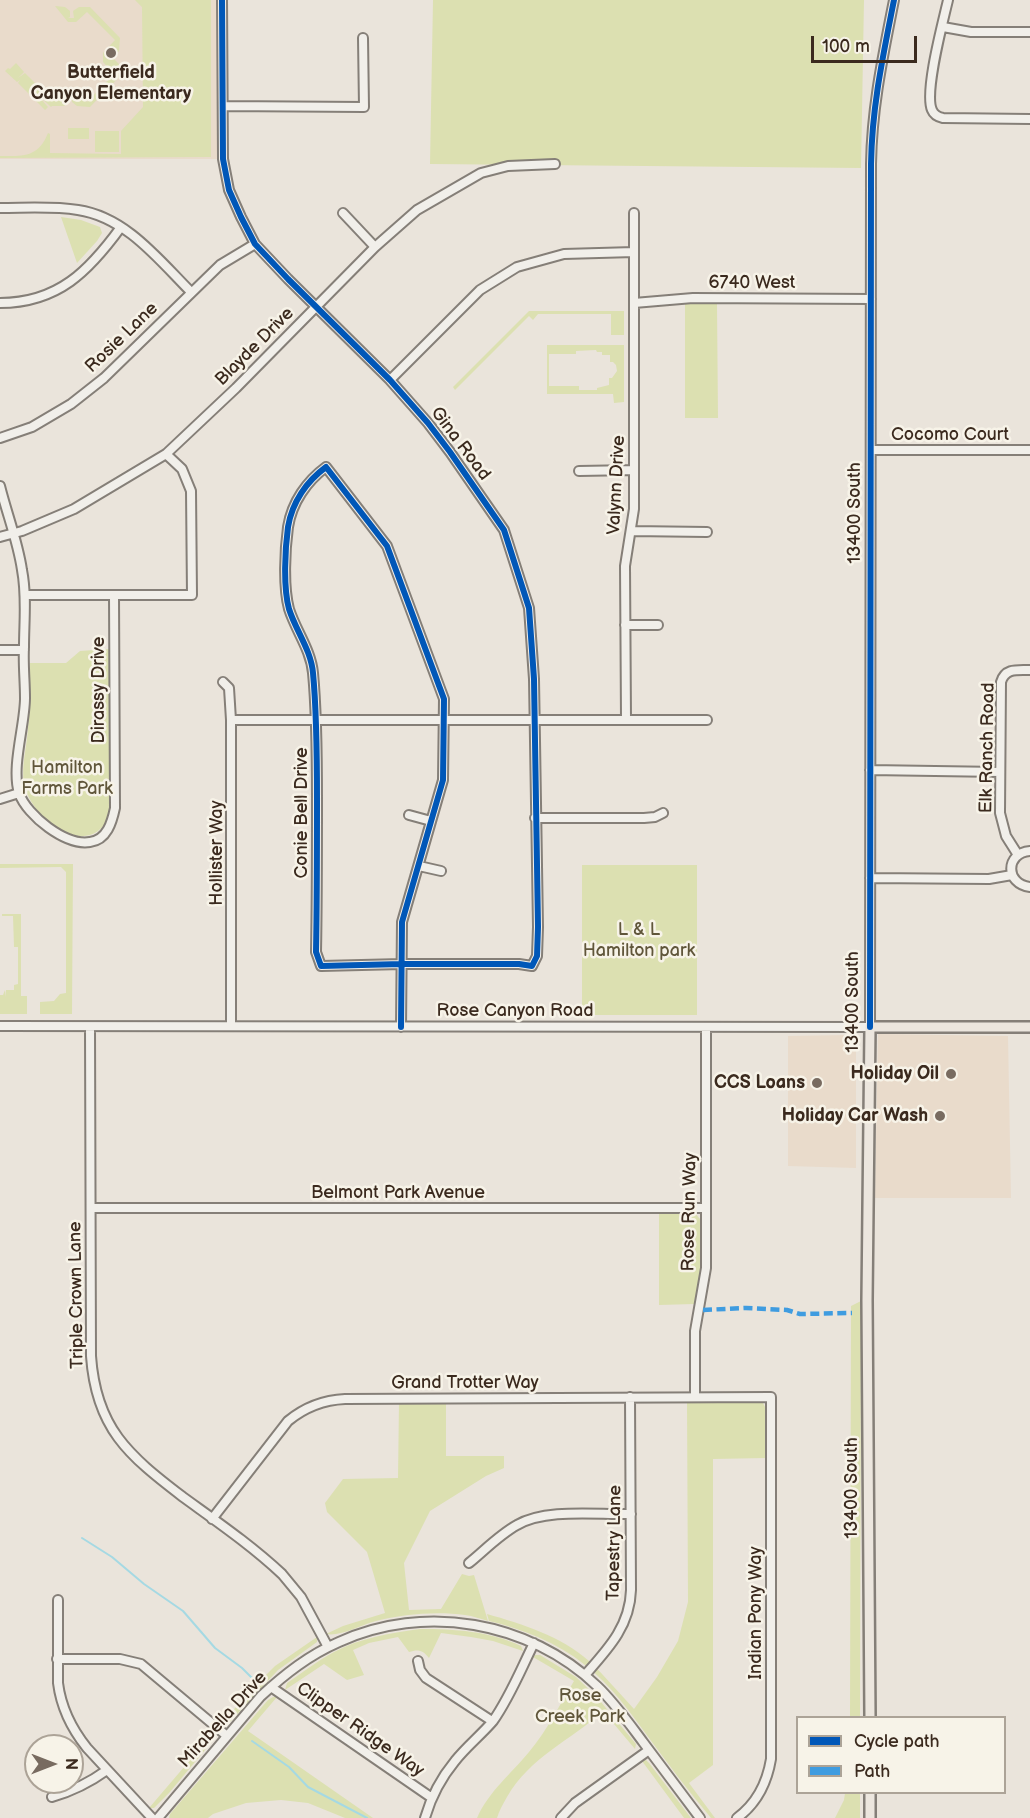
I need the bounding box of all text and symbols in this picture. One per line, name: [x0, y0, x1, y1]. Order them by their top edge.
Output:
scale bar: [814, 24, 920, 62]
text: 100 m: [822, 36, 870, 57]
marker: Butterfield Canyon Elementary: [104, 46, 118, 60]
place label: Butterfield Canyon Elementary: [31, 62, 191, 104]
street label: 6740 West: [709, 272, 795, 294]
street label: Rosie Lane: [81, 298, 163, 378]
street label: Blayde Drive: [211, 303, 299, 391]
street label: Gina Road: [425, 403, 495, 485]
street label: Cocomo Court: [891, 424, 1009, 446]
street label: Valynn Drive: [604, 435, 630, 535]
street label: 13400 South: [844, 462, 866, 564]
street label: Dirassy Drive: [88, 637, 110, 743]
street label: Elk Ranch Road: [976, 683, 1000, 813]
street label: Conie Bell Drive: [291, 747, 313, 879]
park label: Hamilton Farms Park: [21, 757, 113, 800]
street label: Hollister Way: [206, 800, 228, 906]
park label: L & L Hamilton park: [583, 919, 695, 962]
street label: 13400 South: [842, 951, 864, 1053]
street label: Rose Canyon Road: [436, 1000, 594, 1022]
place label: Holiday Oil: [850, 1063, 939, 1085]
marker: Holiday Oil: [944, 1067, 958, 1081]
place label: CCS Loans: [714, 1072, 805, 1094]
marker: CCS Loans: [810, 1076, 824, 1090]
place label: Holiday Car Wash: [782, 1105, 928, 1127]
marker: Holiday Car Wash: [933, 1109, 947, 1123]
street label: Rose Run Way: [678, 1152, 702, 1272]
street label: Belmont Park Avenue: [311, 1182, 485, 1204]
street label: Triple Crown Lane: [65, 1221, 89, 1369]
street label: Grand Trotter Way: [391, 1372, 539, 1394]
street label: 13400 South: [841, 1437, 863, 1539]
street label: Tapestry Lane: [603, 1485, 627, 1601]
street label: Indian Pony Way: [745, 1546, 767, 1680]
street label: Mirabella Drive: [174, 1667, 272, 1773]
street label: Clipper Ridge Way: [292, 1678, 428, 1782]
park label: Rose Creek Park: [535, 1685, 625, 1728]
legend: [796, 1716, 1006, 1794]
text: Cycle path: [854, 1731, 940, 1752]
north arrow: [24, 1734, 84, 1794]
text: N: [61, 1758, 80, 1770]
text: Path: [854, 1761, 890, 1782]

